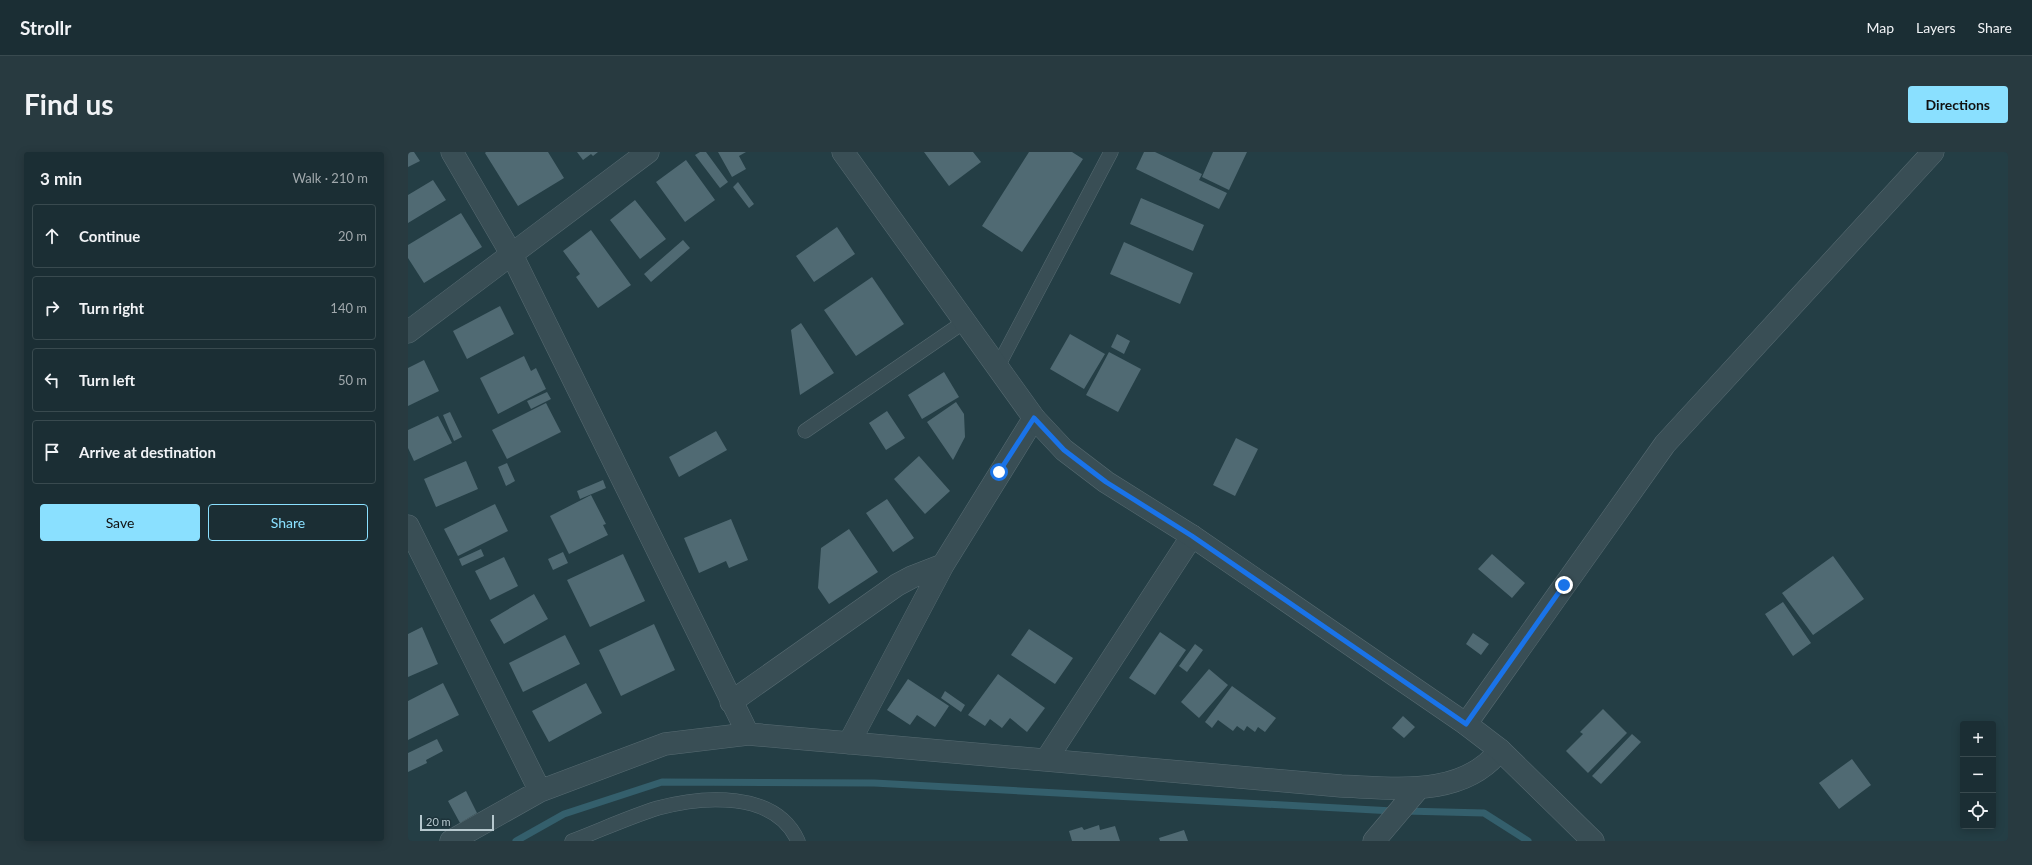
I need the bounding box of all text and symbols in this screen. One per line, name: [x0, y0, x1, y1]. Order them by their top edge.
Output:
text: Strollr: [20, 16, 71, 39]
text: Map: [1866, 19, 1894, 36]
text: Layers: [1916, 19, 1956, 36]
text: Share: [1978, 19, 2012, 36]
button: Directions: [1908, 86, 2008, 123]
text: Find us: [24, 87, 114, 121]
text: 3 min: [40, 168, 82, 189]
text: Walk · 210 m: [292, 170, 368, 186]
icon: ahead: [41, 225, 63, 247]
text: Continue: [79, 227, 140, 245]
text: 20 m: [338, 228, 367, 244]
icon: right: [41, 297, 63, 319]
text: Turn right: [79, 299, 144, 317]
text: 140 m: [330, 300, 367, 316]
icon: left: [41, 369, 63, 391]
text: Turn left: [79, 371, 135, 389]
text: 50 m: [338, 372, 367, 388]
icon: arrive: [41, 441, 63, 463]
text: Arrive at destination: [79, 443, 216, 461]
route start: [990, 463, 1008, 481]
button: Save: [40, 504, 200, 541]
button: Share: [208, 504, 368, 541]
route end: [1555, 576, 1573, 594]
map controls: [1960, 721, 1996, 829]
button: +: [1960, 721, 1996, 757]
button: −: [1960, 757, 1996, 793]
button: locate: [1960, 793, 1996, 829]
scale bar: [420, 813, 494, 832]
text: 20 m: [426, 815, 451, 828]

